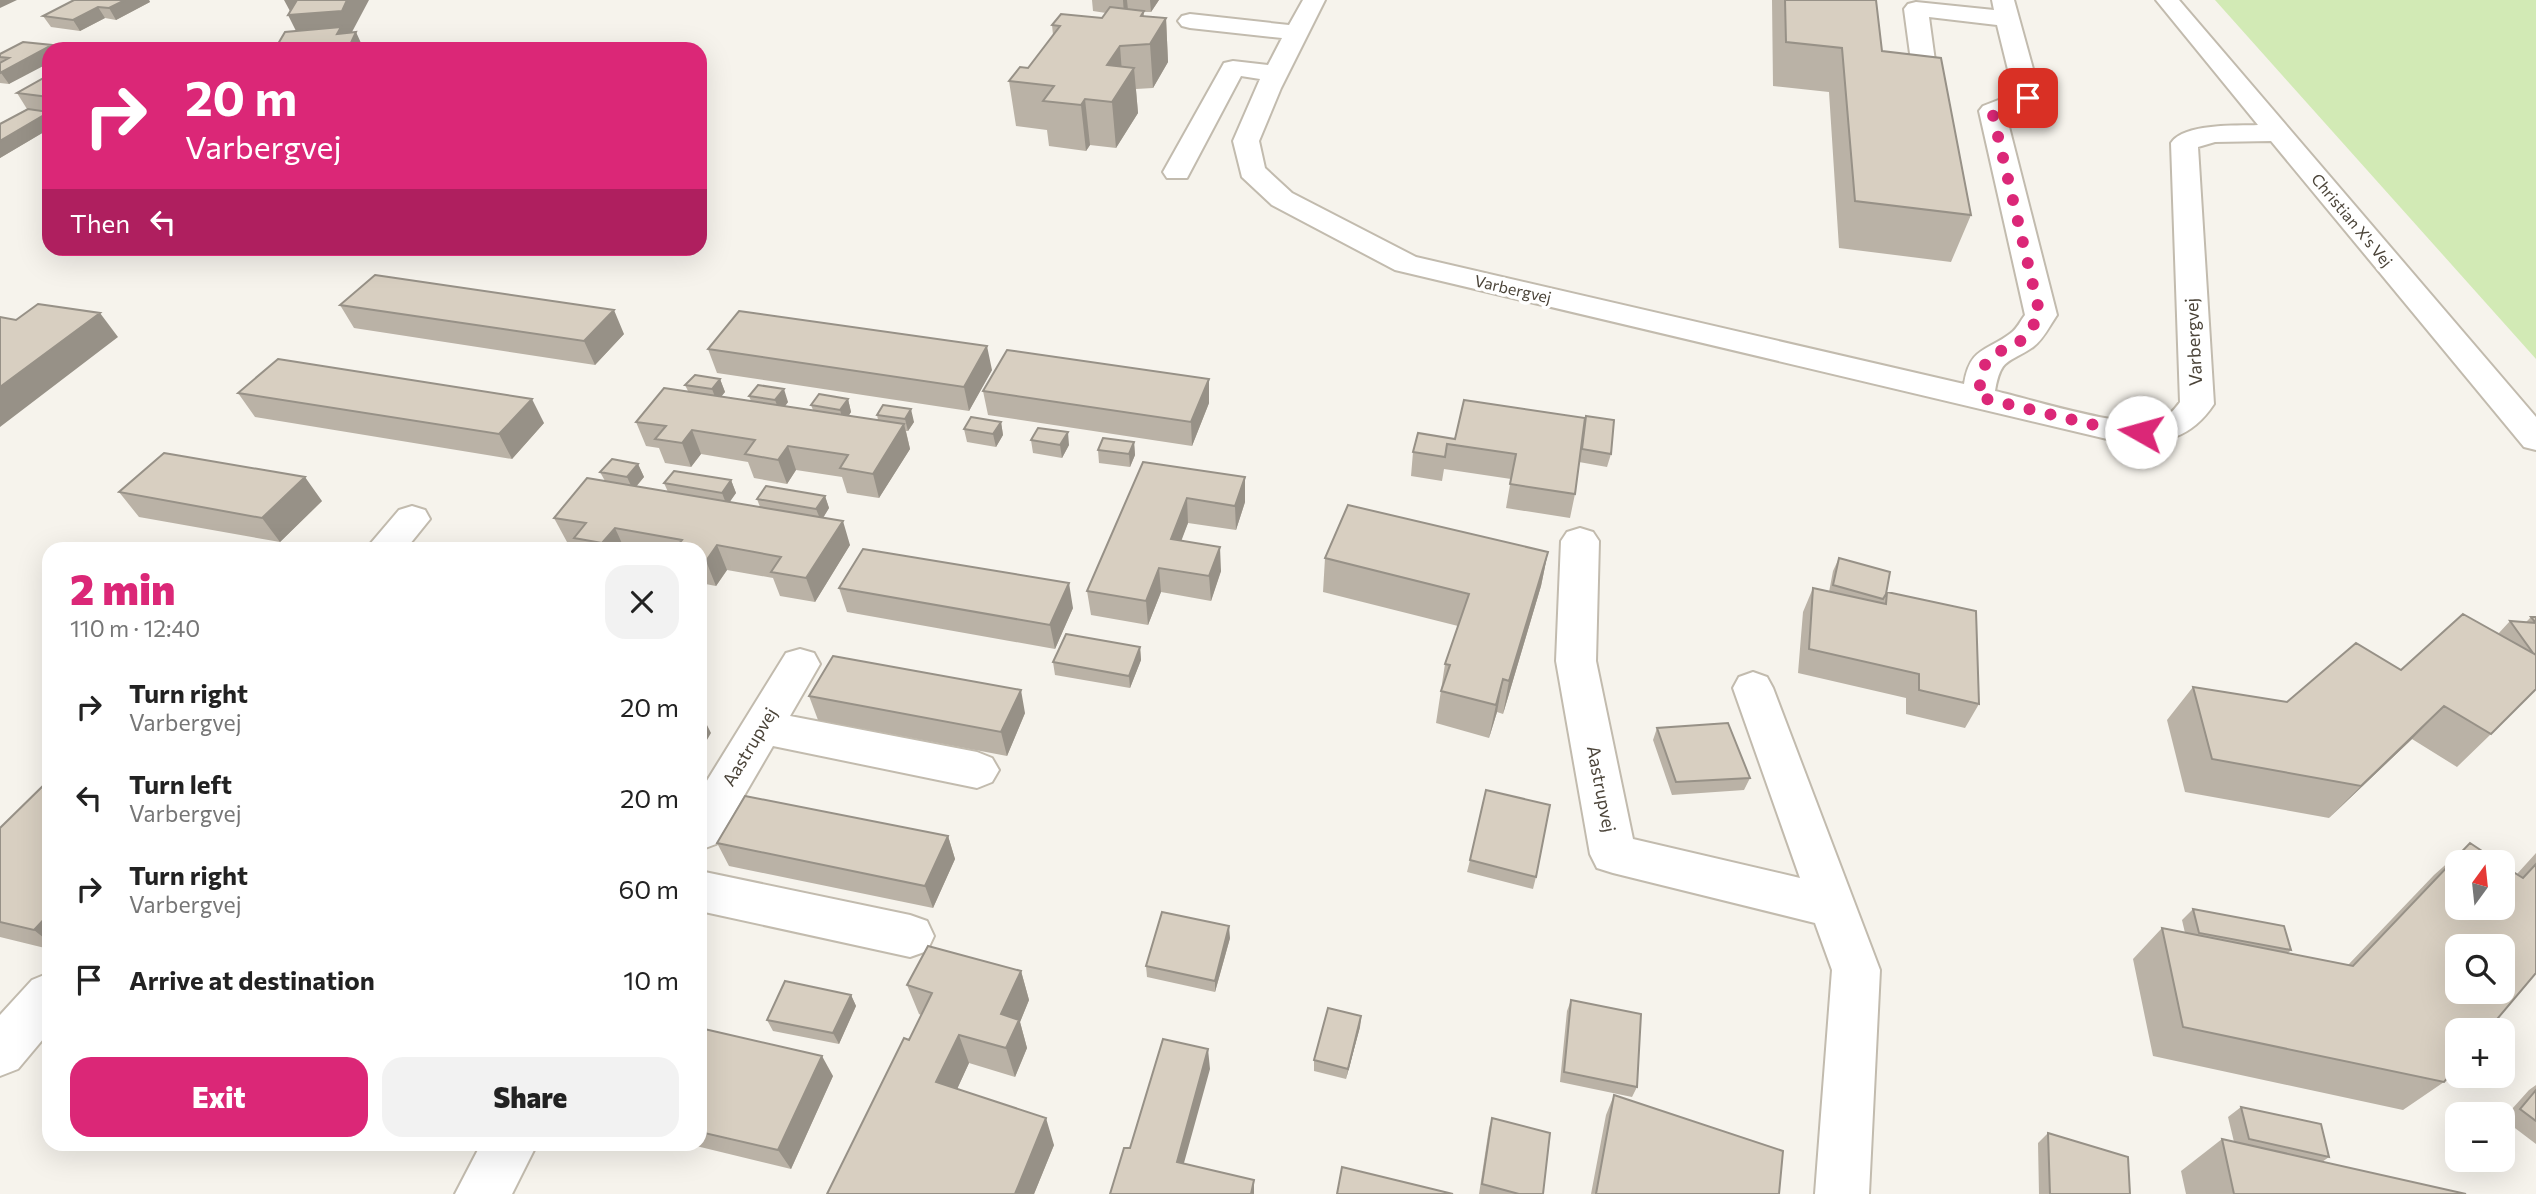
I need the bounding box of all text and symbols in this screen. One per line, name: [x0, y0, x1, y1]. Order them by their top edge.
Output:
text: 20 m: [185, 66, 297, 126]
pin: [1998, 68, 2058, 128]
icon: right: [70, 70, 161, 161]
icon: arrive: [2009, 79, 2047, 117]
text: Varbergvej: [185, 126, 342, 166]
street label: Christian X's Vej: [2308, 169, 2397, 270]
icon: left: [144, 203, 182, 241]
text: Then: [70, 207, 130, 238]
street label: Varbergvej: [1473, 270, 1553, 307]
street label: Varbergvej: [2180, 297, 2206, 387]
position arrow: [2104, 395, 2178, 469]
text: 2 min: [70, 562, 176, 614]
button: close: [605, 565, 679, 639]
text: 110 m · 12:40: [70, 614, 200, 642]
text: Turn right: [129, 677, 248, 708]
icon: right: [70, 688, 108, 726]
text: 20 m: [620, 691, 679, 722]
street label: Aastrupvej: [717, 703, 781, 790]
text: Varbergvej: [129, 708, 242, 736]
street label: Aastrupvej: [1583, 744, 1621, 834]
text: Turn left: [129, 768, 232, 799]
icon: left: [70, 779, 108, 817]
text: 20 m: [620, 782, 679, 813]
text: Varbergvej: [129, 799, 242, 827]
north arrow: [2445, 850, 2515, 920]
map controls: [2445, 850, 2515, 1172]
text: Turn right: [129, 859, 248, 890]
icon: right: [70, 870, 108, 908]
text: 60 m: [619, 873, 679, 904]
text: Varbergvej: [129, 890, 242, 918]
button: search: [2445, 934, 2515, 1004]
icon: arrive: [70, 961, 108, 999]
text: Arrive at destination: [129, 964, 375, 995]
text: 10 m: [623, 964, 679, 995]
button: +: [2445, 1018, 2515, 1088]
button: Exit: [70, 1057, 368, 1137]
button: Share: [382, 1057, 679, 1137]
button: −: [2445, 1102, 2515, 1172]

